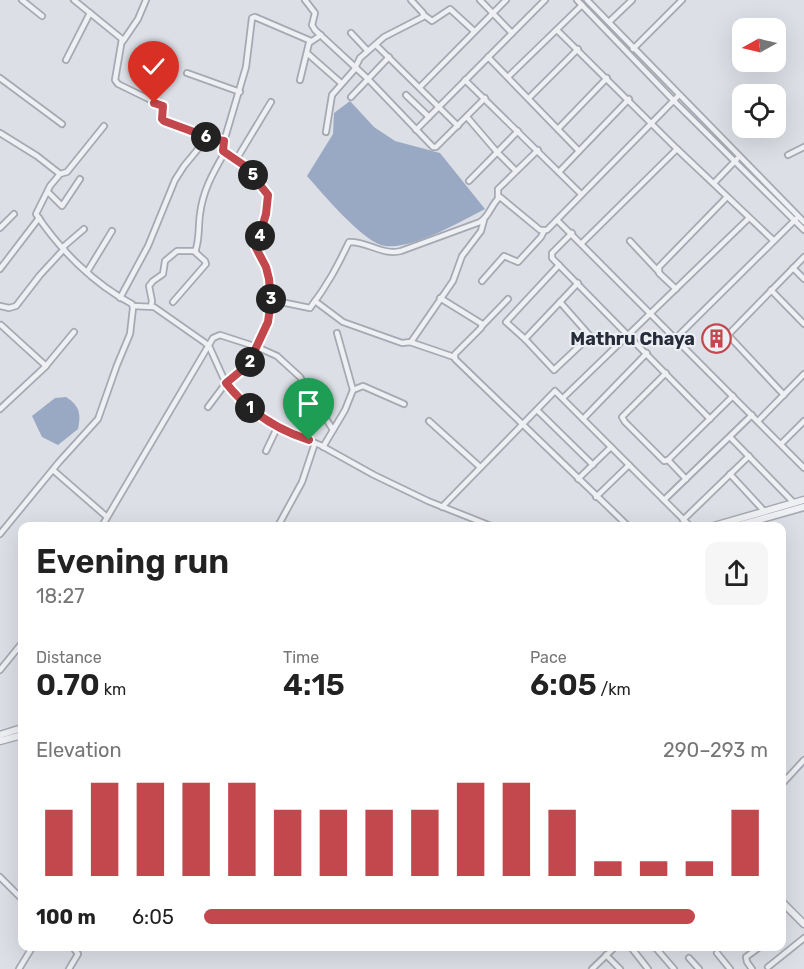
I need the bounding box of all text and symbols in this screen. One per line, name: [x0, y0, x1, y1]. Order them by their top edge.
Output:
north arrow: [732, 18, 786, 72]
map controls: [732, 18, 786, 138]
pin: [128, 41, 179, 103]
icon: check: [137, 50, 170, 83]
button: locate: [732, 84, 786, 138]
pin: 6: [191, 122, 221, 152]
text: 6: [201, 127, 211, 146]
pin: 5: [238, 160, 268, 190]
text: 5: [248, 165, 258, 184]
pin: 4: [245, 221, 275, 251]
text: 4: [255, 226, 265, 245]
pin: 3: [256, 284, 286, 314]
text: 3: [266, 289, 276, 308]
building icon: Mathru Chaya: [700, 323, 732, 355]
place label: Mathru Chaya: [570, 328, 695, 350]
pin: 2: [235, 347, 265, 377]
text: 2: [245, 352, 255, 371]
pin: [283, 378, 334, 440]
icon: arrive: [292, 387, 325, 420]
pin: 1: [235, 393, 265, 423]
text: 1: [246, 398, 254, 417]
text: Evening run: [36, 542, 229, 581]
button: share: [705, 542, 768, 605]
text: 18:27: [36, 584, 84, 608]
text: Distance: [36, 648, 102, 667]
text: Time: [283, 648, 319, 667]
text: Pace: [530, 648, 567, 667]
text: 0.70: [36, 667, 100, 703]
text: 4:15: [283, 667, 345, 703]
text: 6:05: [530, 667, 597, 703]
text: km: [100, 680, 126, 699]
text: /km: [597, 680, 631, 699]
text: Elevation: [36, 738, 122, 762]
text: 290–293 m: [663, 738, 768, 762]
text: 100 m: [36, 905, 96, 929]
text: 6:05: [132, 905, 174, 929]

